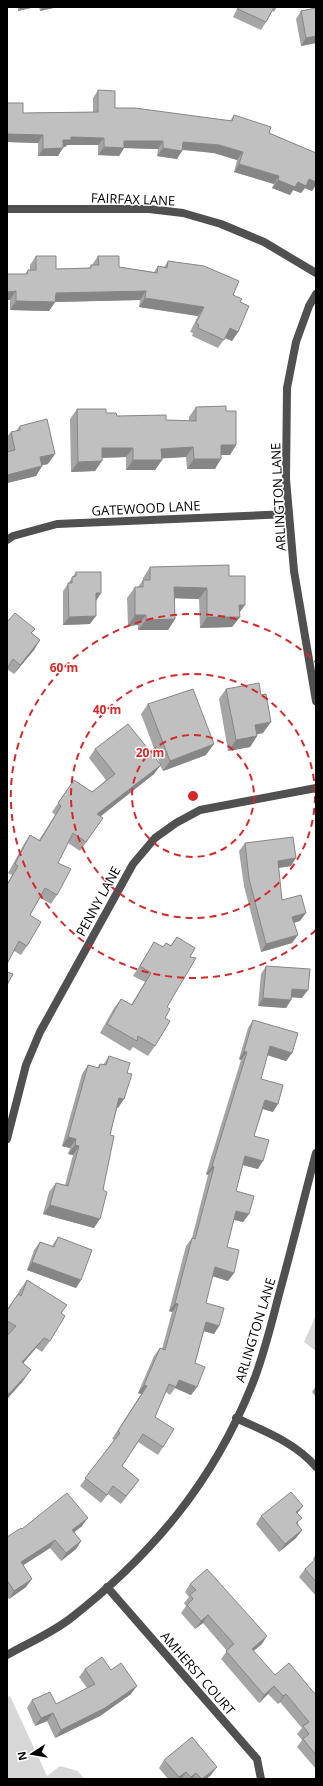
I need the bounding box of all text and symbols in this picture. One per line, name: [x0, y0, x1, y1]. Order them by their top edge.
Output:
street label: FAIRFAX LANE: [91, 189, 175, 209]
street label: ARLINGTON LANE: [266, 442, 290, 552]
street label: GATEWOOD LANE: [91, 496, 201, 520]
text: 60 m: [50, 659, 78, 676]
text: 40 m: [93, 701, 121, 718]
text: 20 m: [136, 744, 164, 761]
centre of rings: [186, 789, 200, 803]
street label: PENNY LANE: [71, 863, 125, 939]
street label: ARLINGTON LANE: [231, 1276, 279, 1384]
street label: AMHERST COURT: [157, 1627, 240, 1719]
north arrow: [12, 1734, 52, 1774]
text: N: [13, 1750, 30, 1762]

